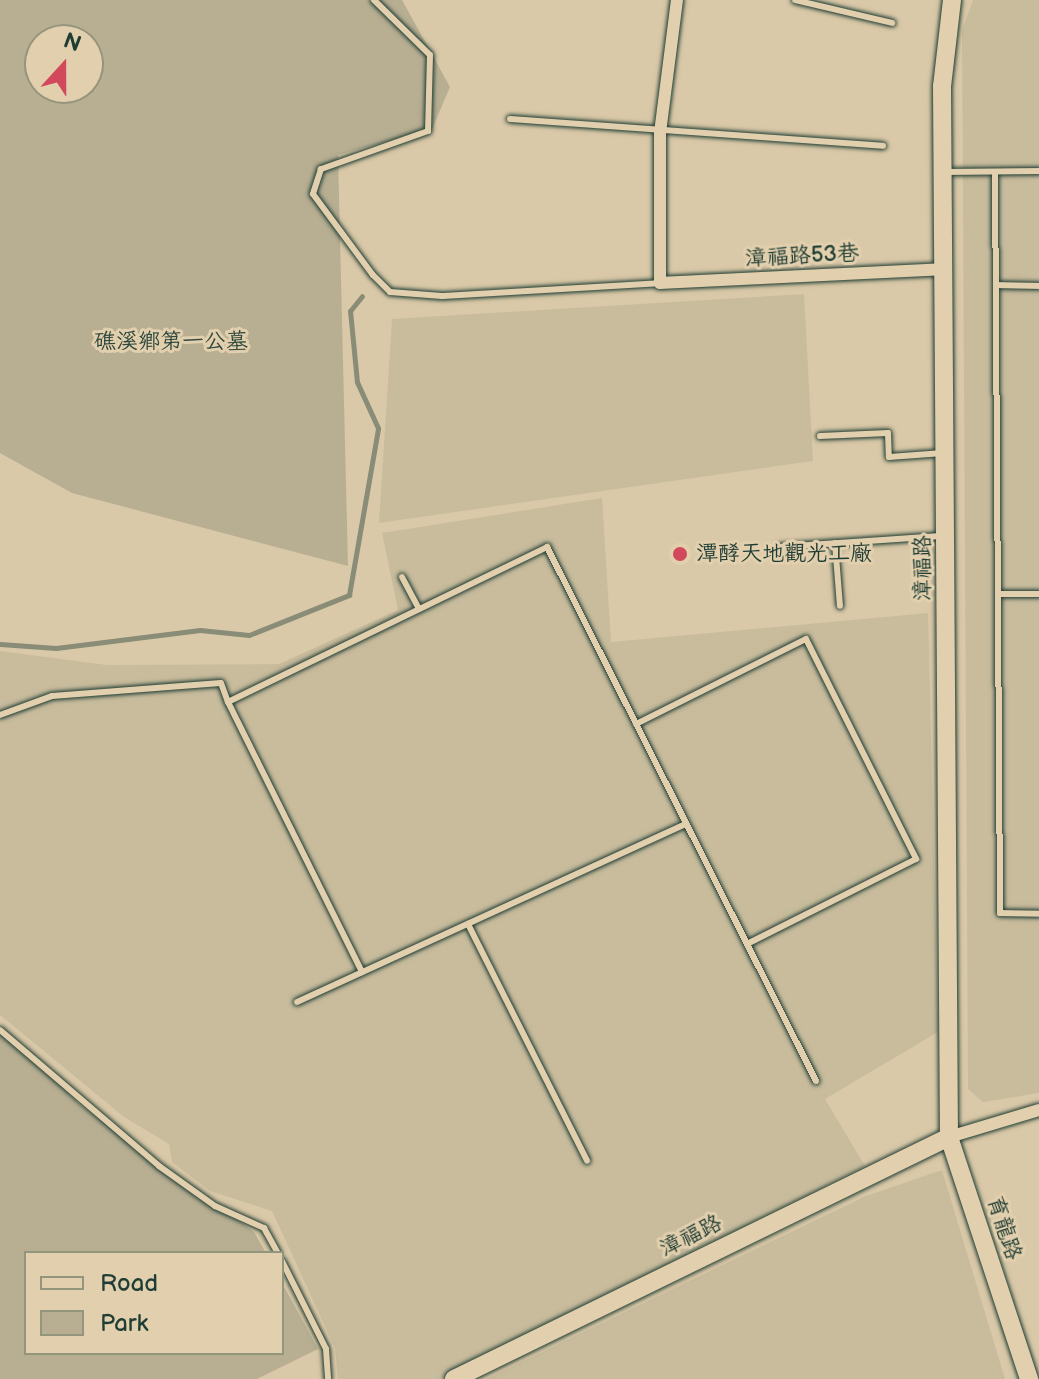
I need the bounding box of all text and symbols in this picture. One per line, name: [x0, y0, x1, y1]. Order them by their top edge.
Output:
north arrow: [24, 24, 104, 104]
text: N: [60, 27, 85, 59]
street label: 漳福路53巷: [744, 240, 860, 272]
park label: 礁溪鄉第一公墓: [94, 329, 248, 355]
street label: 漳福路: [910, 535, 936, 601]
place label: 潭酵天地觀光工廠: [696, 541, 872, 567]
marker: 潭酵天地觀光工廠: [671, 545, 689, 563]
street label: 育龍路: [981, 1193, 1027, 1263]
street label: 漳福路: [656, 1210, 726, 1262]
legend: [24, 1251, 284, 1355]
text: Road: [100, 1269, 158, 1298]
text: Park: [100, 1309, 148, 1338]

